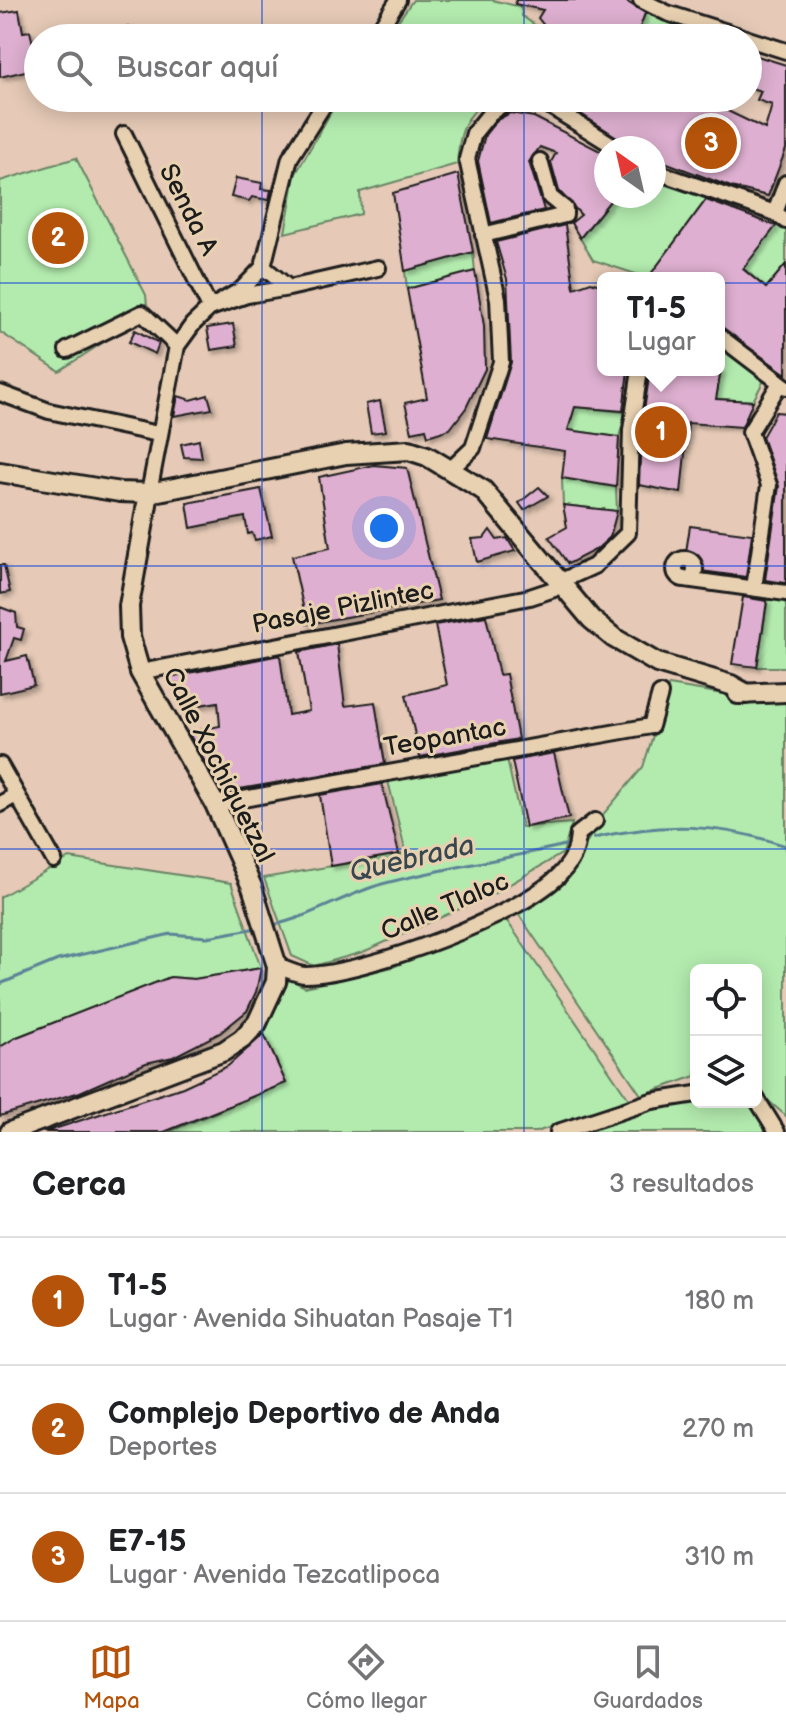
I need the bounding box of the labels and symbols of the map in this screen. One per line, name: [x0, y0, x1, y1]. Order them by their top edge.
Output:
pin: 3: [685, 113, 737, 173]
north arrow: [594, 136, 666, 208]
street label: Senda A: [152, 159, 224, 261]
pin: 2: [32, 208, 84, 268]
pin: 1: [635, 402, 687, 462]
your location: [364, 508, 404, 548]
street label: Pasaje Pizlintec: [250, 575, 436, 641]
street label: Calle Xochiquetzal: [155, 662, 281, 868]
street label: Teopantac: [382, 712, 508, 764]
water label: Quebrada: [346, 829, 478, 889]
street label: Calle Tlaloc: [376, 866, 514, 948]

